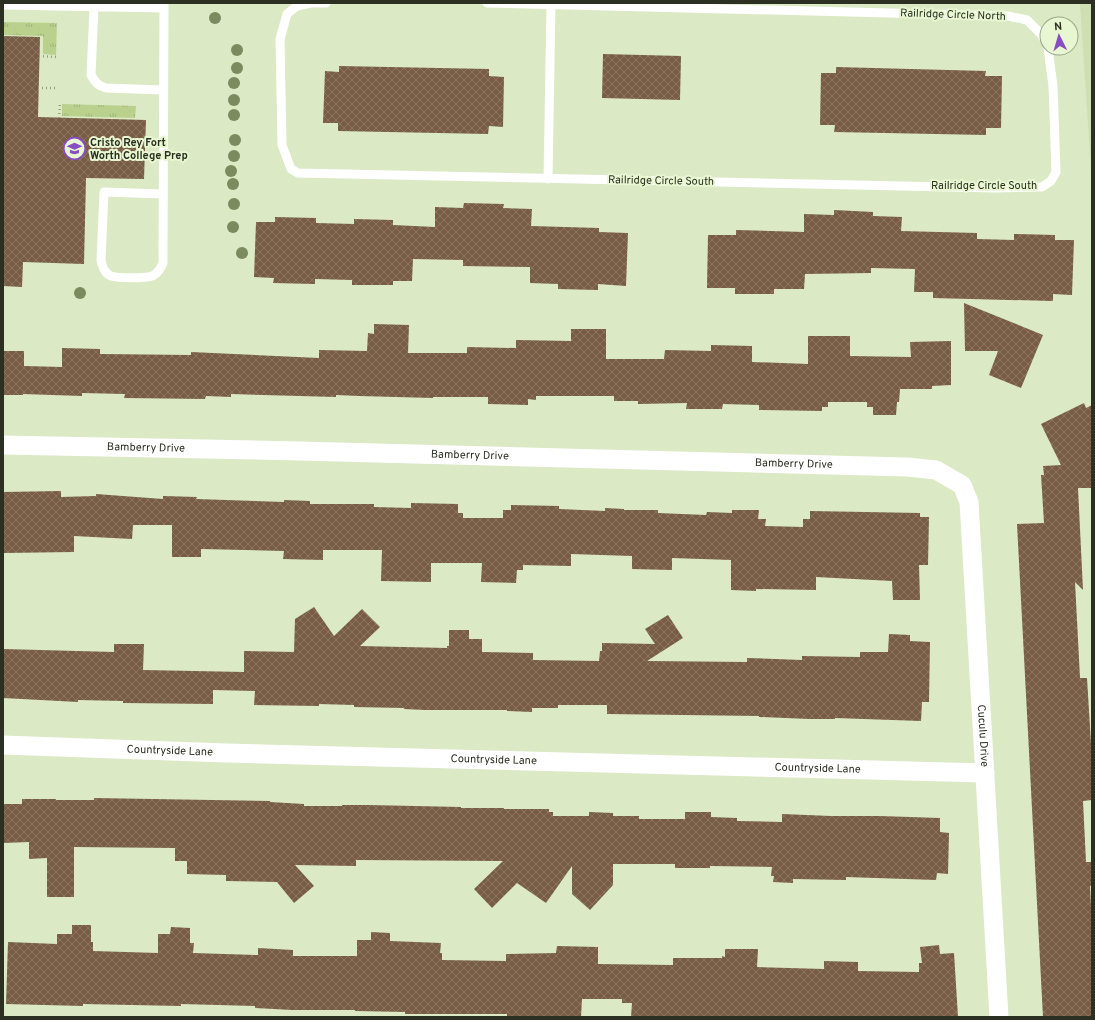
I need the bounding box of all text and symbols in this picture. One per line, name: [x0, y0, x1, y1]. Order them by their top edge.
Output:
street label: Railridge Circle North: [900, 6, 1006, 24]
north arrow: [1039, 16, 1079, 56]
text: N: [1054, 20, 1063, 34]
school or university icon: Cristo Rey Fort Worth College Prep: [61, 136, 87, 162]
place label: Cristo Rey Fort Worth College Prep: [90, 136, 188, 163]
street label: Railridge Circle South: [608, 173, 714, 189]
street label: Railridge Circle South: [931, 179, 1037, 193]
street label: Bamberry Drive: [107, 440, 185, 456]
street label: Bamberry Drive: [431, 447, 509, 464]
street label: Bamberry Drive: [755, 456, 833, 472]
street label: Cuculu Drive: [974, 704, 991, 768]
street label: Countryside Lane: [126, 742, 213, 760]
street label: Countryside Lane: [450, 752, 537, 768]
street label: Countryside Lane: [774, 760, 861, 777]

